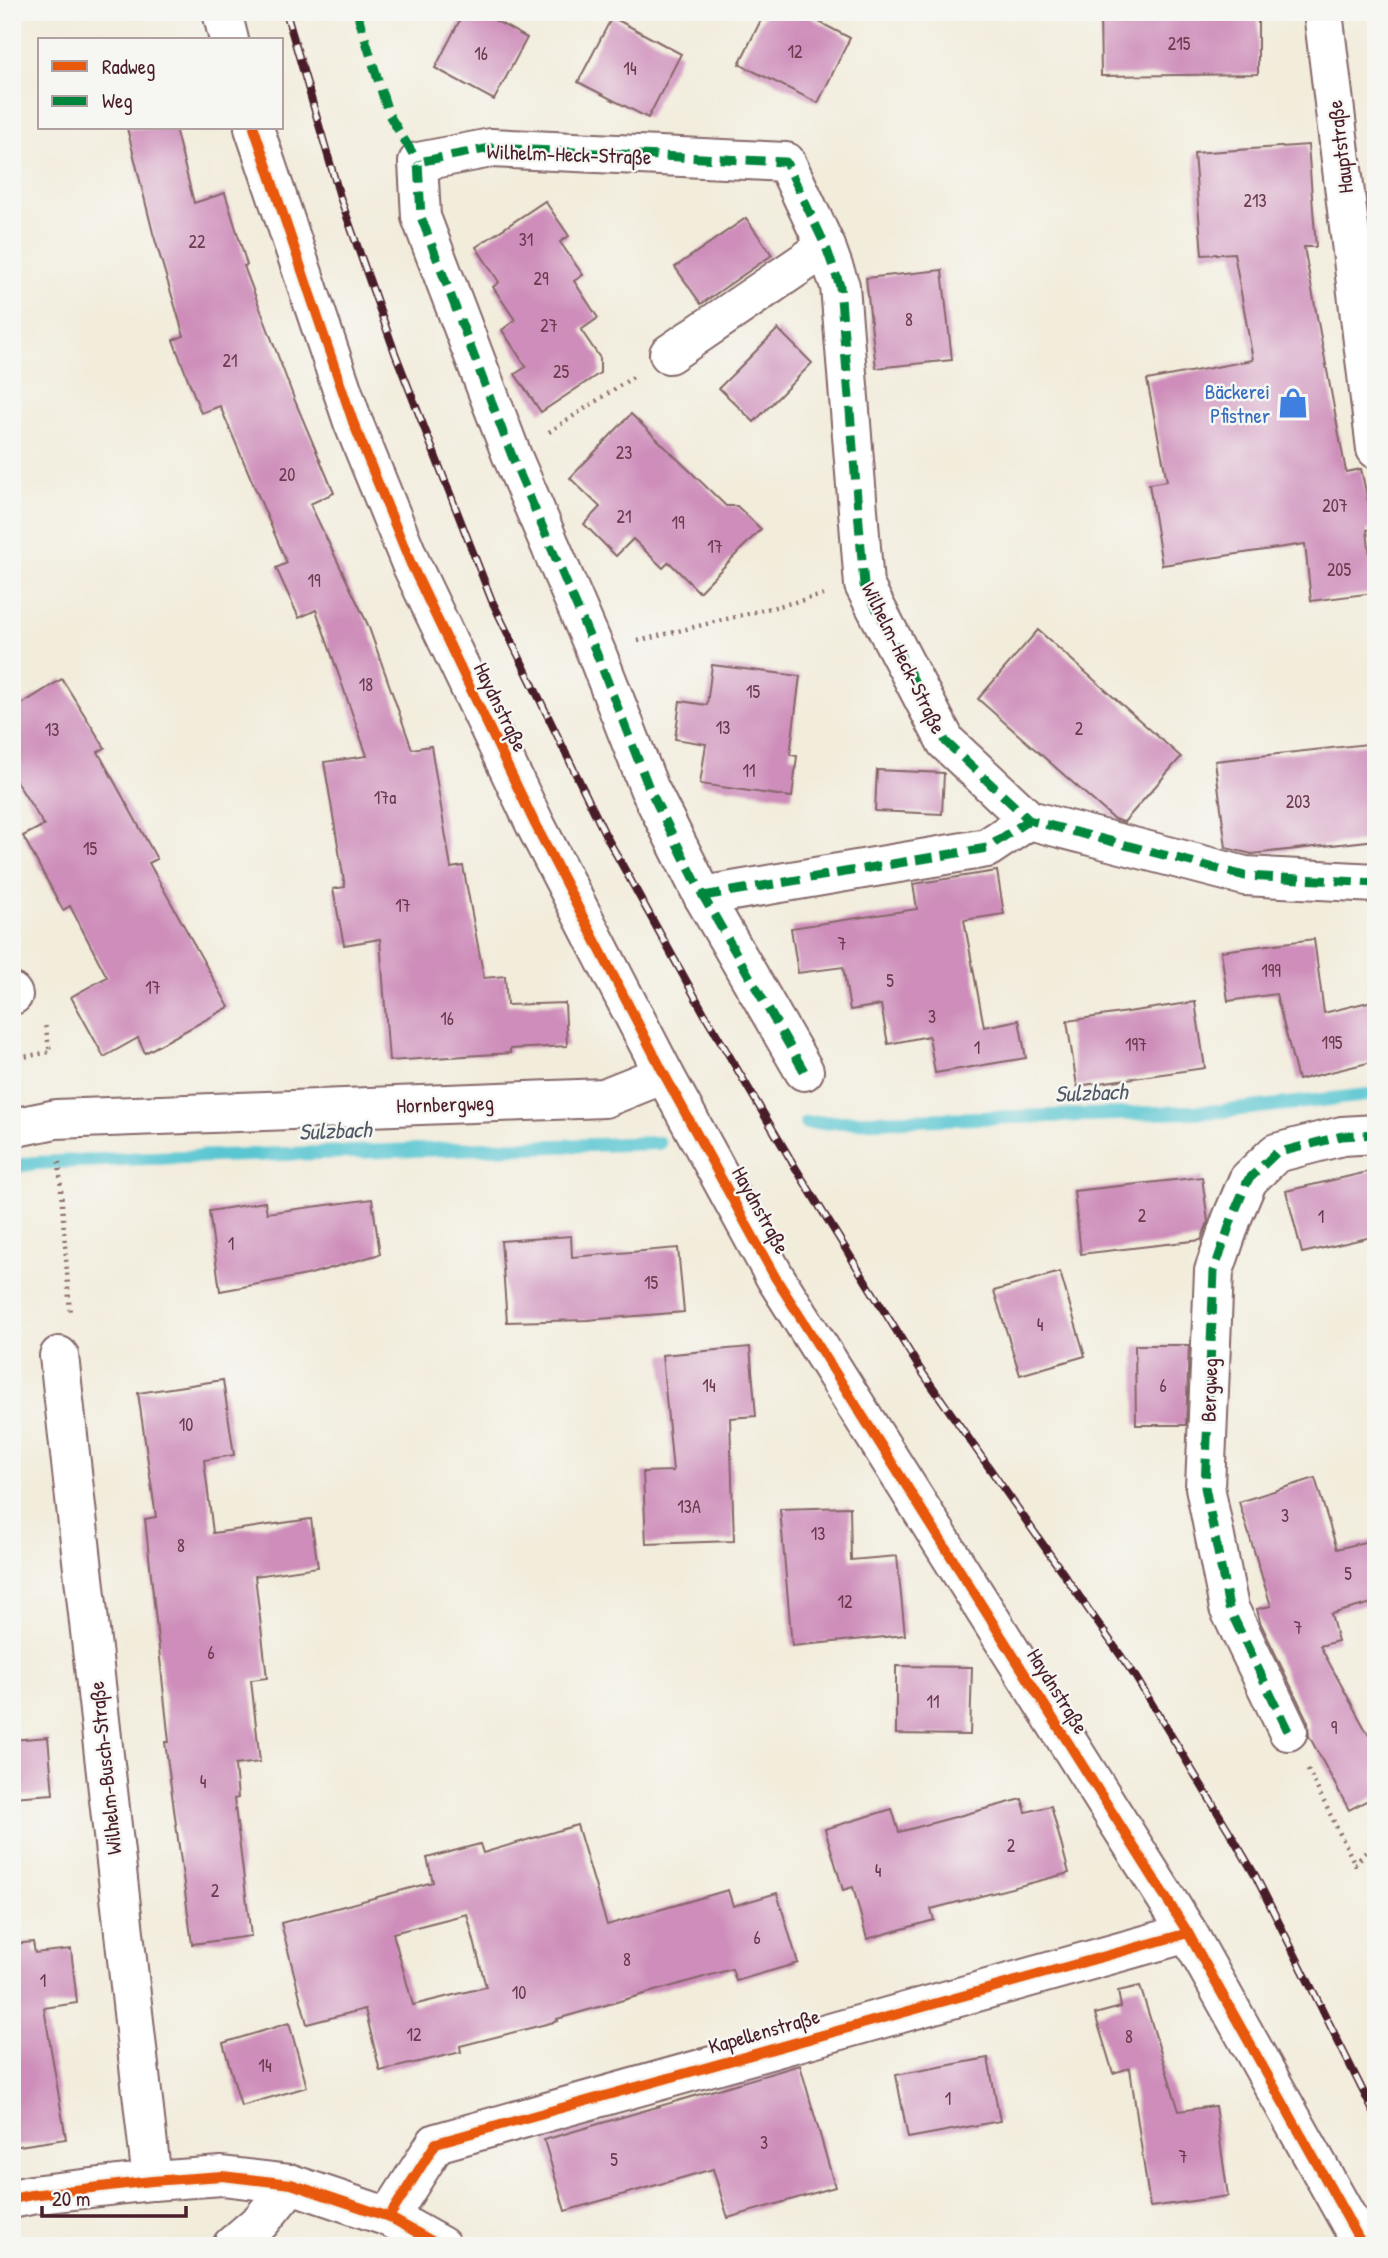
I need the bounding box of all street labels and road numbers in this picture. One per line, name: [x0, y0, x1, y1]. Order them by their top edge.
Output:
street label: Hauptstraße: [1320, 99, 1360, 195]
street label: Wilhelm-Heck-Straße: [486, 137, 652, 171]
street label: Wilhelm-Heck-Straße: [855, 578, 953, 738]
street label: Haydnstraße: [467, 658, 535, 756]
street label: Hornbergweg: [396, 1088, 494, 1120]
street label: Haydnstraße: [725, 1161, 797, 1259]
street label: Bergweg: [1193, 1358, 1225, 1422]
street label: Haydnstraße: [1020, 1643, 1096, 1739]
street label: Wilhelm-Busch-Straße: [81, 1680, 129, 1856]
street label: Kapellenstraße: [705, 2001, 823, 2061]

